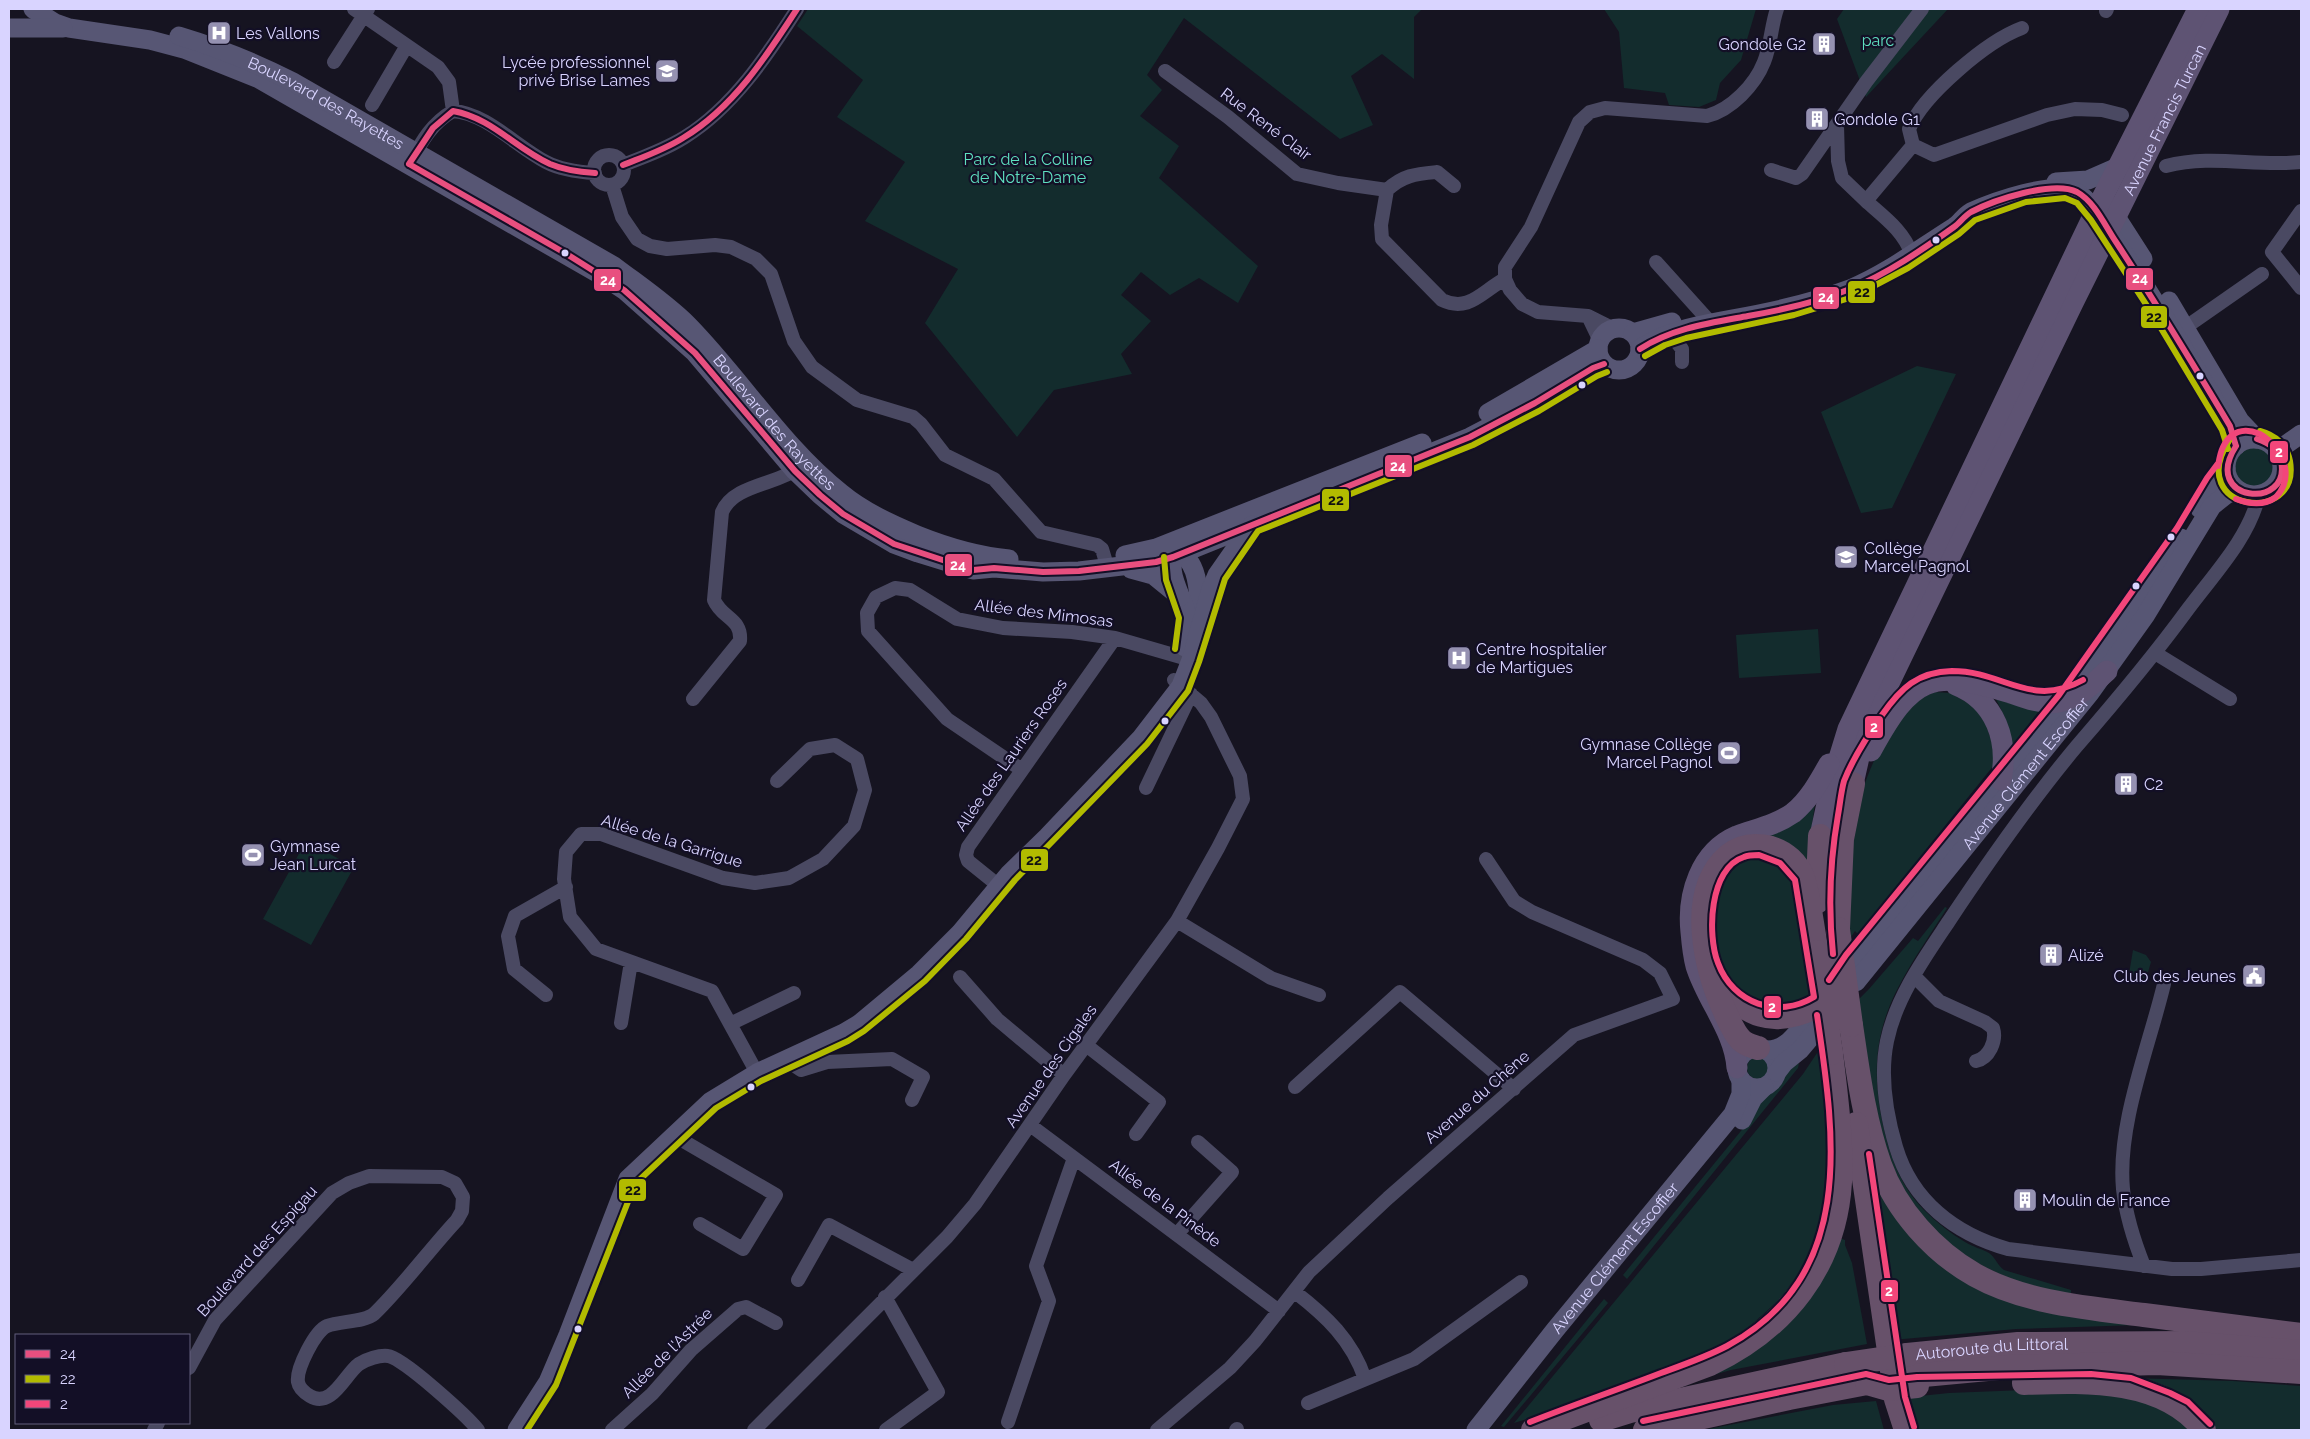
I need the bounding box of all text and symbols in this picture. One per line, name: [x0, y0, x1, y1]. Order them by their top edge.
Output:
hospital icon: Les Vallons: [206, 20, 232, 46]
place label: Les Vallons: [236, 24, 320, 43]
building icon: Gondole G2: [1811, 31, 1837, 57]
park label: parc: [1862, 31, 1895, 50]
place label: Gondole G2: [1719, 35, 1806, 54]
street label: Avenue Francis Turcan: [2119, 41, 2210, 198]
street label: Boulevard des Rayettes: [245, 53, 408, 153]
place label: Lycée professionnel privé Brise Lames: [502, 53, 651, 90]
school or university icon: Lycée professionnel privé Brise Lames: [654, 58, 680, 84]
street label: Rue René Clair: [1217, 84, 1315, 165]
building icon: Gondole G1: [1804, 106, 1830, 132]
place label: Gondole G1: [1834, 110, 1920, 129]
park label: Parc de la Colline de Notre-Dame: [964, 150, 1092, 187]
unlabelled marker: [1931, 235, 1941, 245]
unlabelled marker: [560, 248, 570, 258]
line badge: 24: [2125, 267, 2154, 291]
line badge: 24: [593, 268, 622, 292]
text: 24: [2132, 270, 2148, 286]
text: 24: [600, 272, 616, 288]
line badge: 22: [1847, 280, 1876, 304]
text: 22: [1854, 284, 1870, 300]
line badge: 24: [1812, 286, 1840, 310]
text: 24: [1818, 289, 1834, 305]
line badge: 22: [2140, 305, 2168, 329]
text: 22: [2146, 309, 2162, 325]
street label: Boulevard des Rayettes: [709, 350, 840, 494]
unlabelled marker: [2195, 371, 2205, 381]
unlabelled marker: [1577, 380, 1587, 390]
line badge: 2: [2269, 440, 2289, 464]
text: 2: [2275, 444, 2283, 460]
line badge: 24: [1384, 454, 1413, 478]
text: 24: [1390, 458, 1406, 474]
line badge: 22: [1321, 488, 1350, 512]
text: 22: [1328, 492, 1344, 508]
unlabelled marker: [2166, 532, 2176, 542]
place label: Collège Marcel Pagnol: [1864, 539, 1970, 576]
school or university icon: Collège Marcel Pagnol: [1833, 544, 1859, 570]
line badge: 24: [944, 553, 973, 577]
text: 24: [950, 557, 966, 573]
unlabelled marker: [2131, 581, 2141, 591]
street label: Allée des Mimosas: [974, 595, 1115, 631]
place label: Centre hospitalier de Martigues: [1476, 640, 1607, 677]
hospital icon: Centre hospitalier de Martigues: [1446, 645, 1472, 671]
street label: Allée des Lauriers Roses: [951, 675, 1071, 835]
street label: Avenue Clément Escoffier: [1958, 693, 2093, 853]
line badge: 2: [1864, 715, 1884, 739]
unlabelled marker: [1160, 716, 1170, 726]
text: 2: [1870, 719, 1878, 735]
place label: Gymnase Collège Marcel Pagnol: [1580, 735, 1713, 772]
sports icon: Gymnase Collège Marcel Pagnol: [1716, 740, 1742, 766]
building icon: C2: [2113, 771, 2139, 797]
place label: C2: [2144, 775, 2163, 794]
street label: Allée de la Garrigue: [599, 810, 745, 872]
place label: Gymnase Jean Lurcat: [270, 837, 357, 874]
sports icon: Gymnase Jean Lurcat: [240, 842, 266, 868]
line badge: 22: [1020, 848, 1049, 872]
text: 22: [1026, 852, 1042, 868]
building icon: Alizé: [2038, 942, 2064, 968]
place label: Alizé: [2068, 946, 2104, 965]
public building icon: Club des Jeunes: [2241, 963, 2267, 989]
place label: Club des Jeunes: [2114, 967, 2236, 986]
line badge: 2: [1763, 995, 1782, 1019]
text: 2: [1768, 999, 1776, 1015]
street label: Avenue des Cigales: [1001, 1001, 1101, 1131]
street label: Avenue du Chêne: [1421, 1046, 1533, 1148]
unlabelled marker: [746, 1082, 756, 1092]
street label: Allée de la Pinède: [1106, 1155, 1224, 1251]
line badge: 22: [618, 1178, 647, 1202]
street label: Avenue Clément Escoffier: [1547, 1178, 1683, 1337]
street label: Boulevard des Espigau: [193, 1182, 321, 1320]
text: 22: [625, 1182, 641, 1198]
building icon: Moulin de France: [2012, 1187, 2038, 1213]
place label: Moulin de France: [2042, 1191, 2170, 1210]
line badge: 2: [1880, 1279, 1899, 1303]
text: 2: [1885, 1283, 1893, 1299]
street label: Allée de l'Astrée: [618, 1304, 716, 1402]
unlabelled marker: [573, 1324, 583, 1334]
legend: [15, 1334, 190, 1424]
street label: Autoroute du Littoral: [1914, 1334, 2069, 1364]
text: 24: [60, 1345, 76, 1363]
text: 22: [60, 1370, 76, 1388]
text: 2: [60, 1395, 68, 1413]

